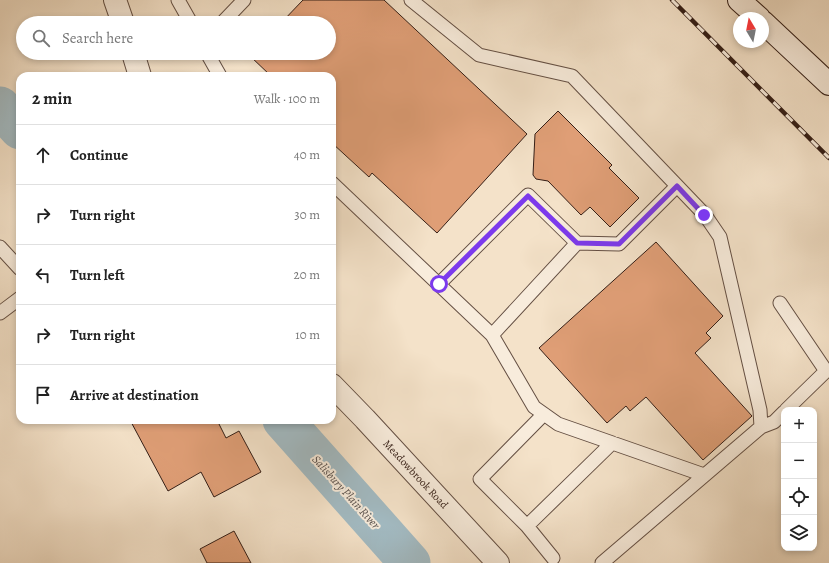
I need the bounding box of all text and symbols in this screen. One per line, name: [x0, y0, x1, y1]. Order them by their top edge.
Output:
north arrow: [733, 12, 769, 48]
search box: [16, 16, 336, 60]
icon: search: [30, 27, 52, 49]
text: Search here: [62, 28, 133, 48]
text: 2 min: [32, 87, 72, 110]
text: Walk · 100 m: [254, 90, 320, 107]
icon: ahead: [32, 144, 54, 166]
text: Continue: [70, 145, 128, 165]
text: 40 m: [294, 146, 320, 163]
icon: right: [32, 204, 54, 226]
text: Turn right: [70, 205, 135, 225]
text: 30 m: [294, 206, 320, 223]
route end: [695, 206, 713, 224]
icon: left: [32, 264, 54, 286]
text: Turn left: [70, 265, 125, 285]
text: 20 m: [294, 266, 320, 283]
route start: [430, 275, 448, 293]
icon: right: [32, 324, 54, 346]
text: Turn right: [70, 325, 135, 345]
text: 10 m: [295, 326, 320, 343]
icon: arrive: [32, 384, 54, 406]
text: Arrive at destination: [70, 385, 199, 405]
map controls: [781, 407, 817, 551]
button: +: [781, 407, 817, 443]
street label: Meadowbrook Road: [380, 437, 452, 512]
button: −: [781, 443, 817, 479]
water label: Salisbury Plain River: [309, 452, 384, 533]
button: locate: [781, 479, 817, 515]
button: layers: [781, 515, 817, 551]

